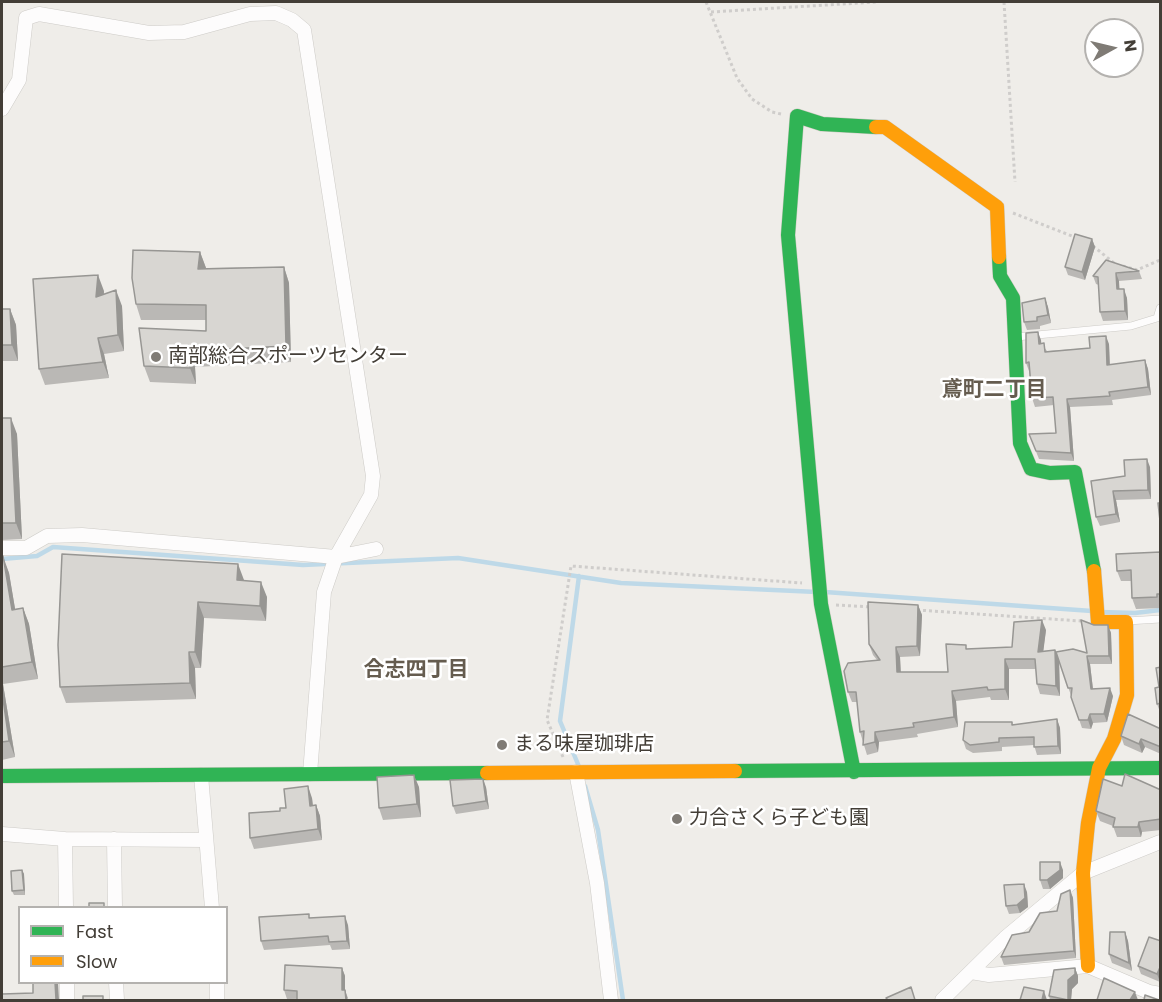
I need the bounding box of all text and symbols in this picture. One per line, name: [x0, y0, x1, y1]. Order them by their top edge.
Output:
north arrow: [1084, 18, 1144, 78]
text: N: [1118, 38, 1143, 53]
place label: 南部総合スポーツセンター: [168, 345, 408, 369]
marker: 南部総合スポーツセンター: [149, 350, 163, 364]
district label: 鳶町二丁目: [942, 378, 1046, 404]
district label: 合志四丁目: [364, 658, 468, 684]
place label: まる味屋珈琲店: [514, 733, 654, 757]
marker: まる味屋珈琲店: [495, 738, 509, 752]
place label: 力合さくら子ども園: [689, 807, 869, 831]
marker: 力合さくら子ども園: [670, 812, 684, 826]
legend: [18, 906, 228, 984]
text: Fast: [76, 919, 113, 944]
text: Slow: [76, 949, 117, 974]

